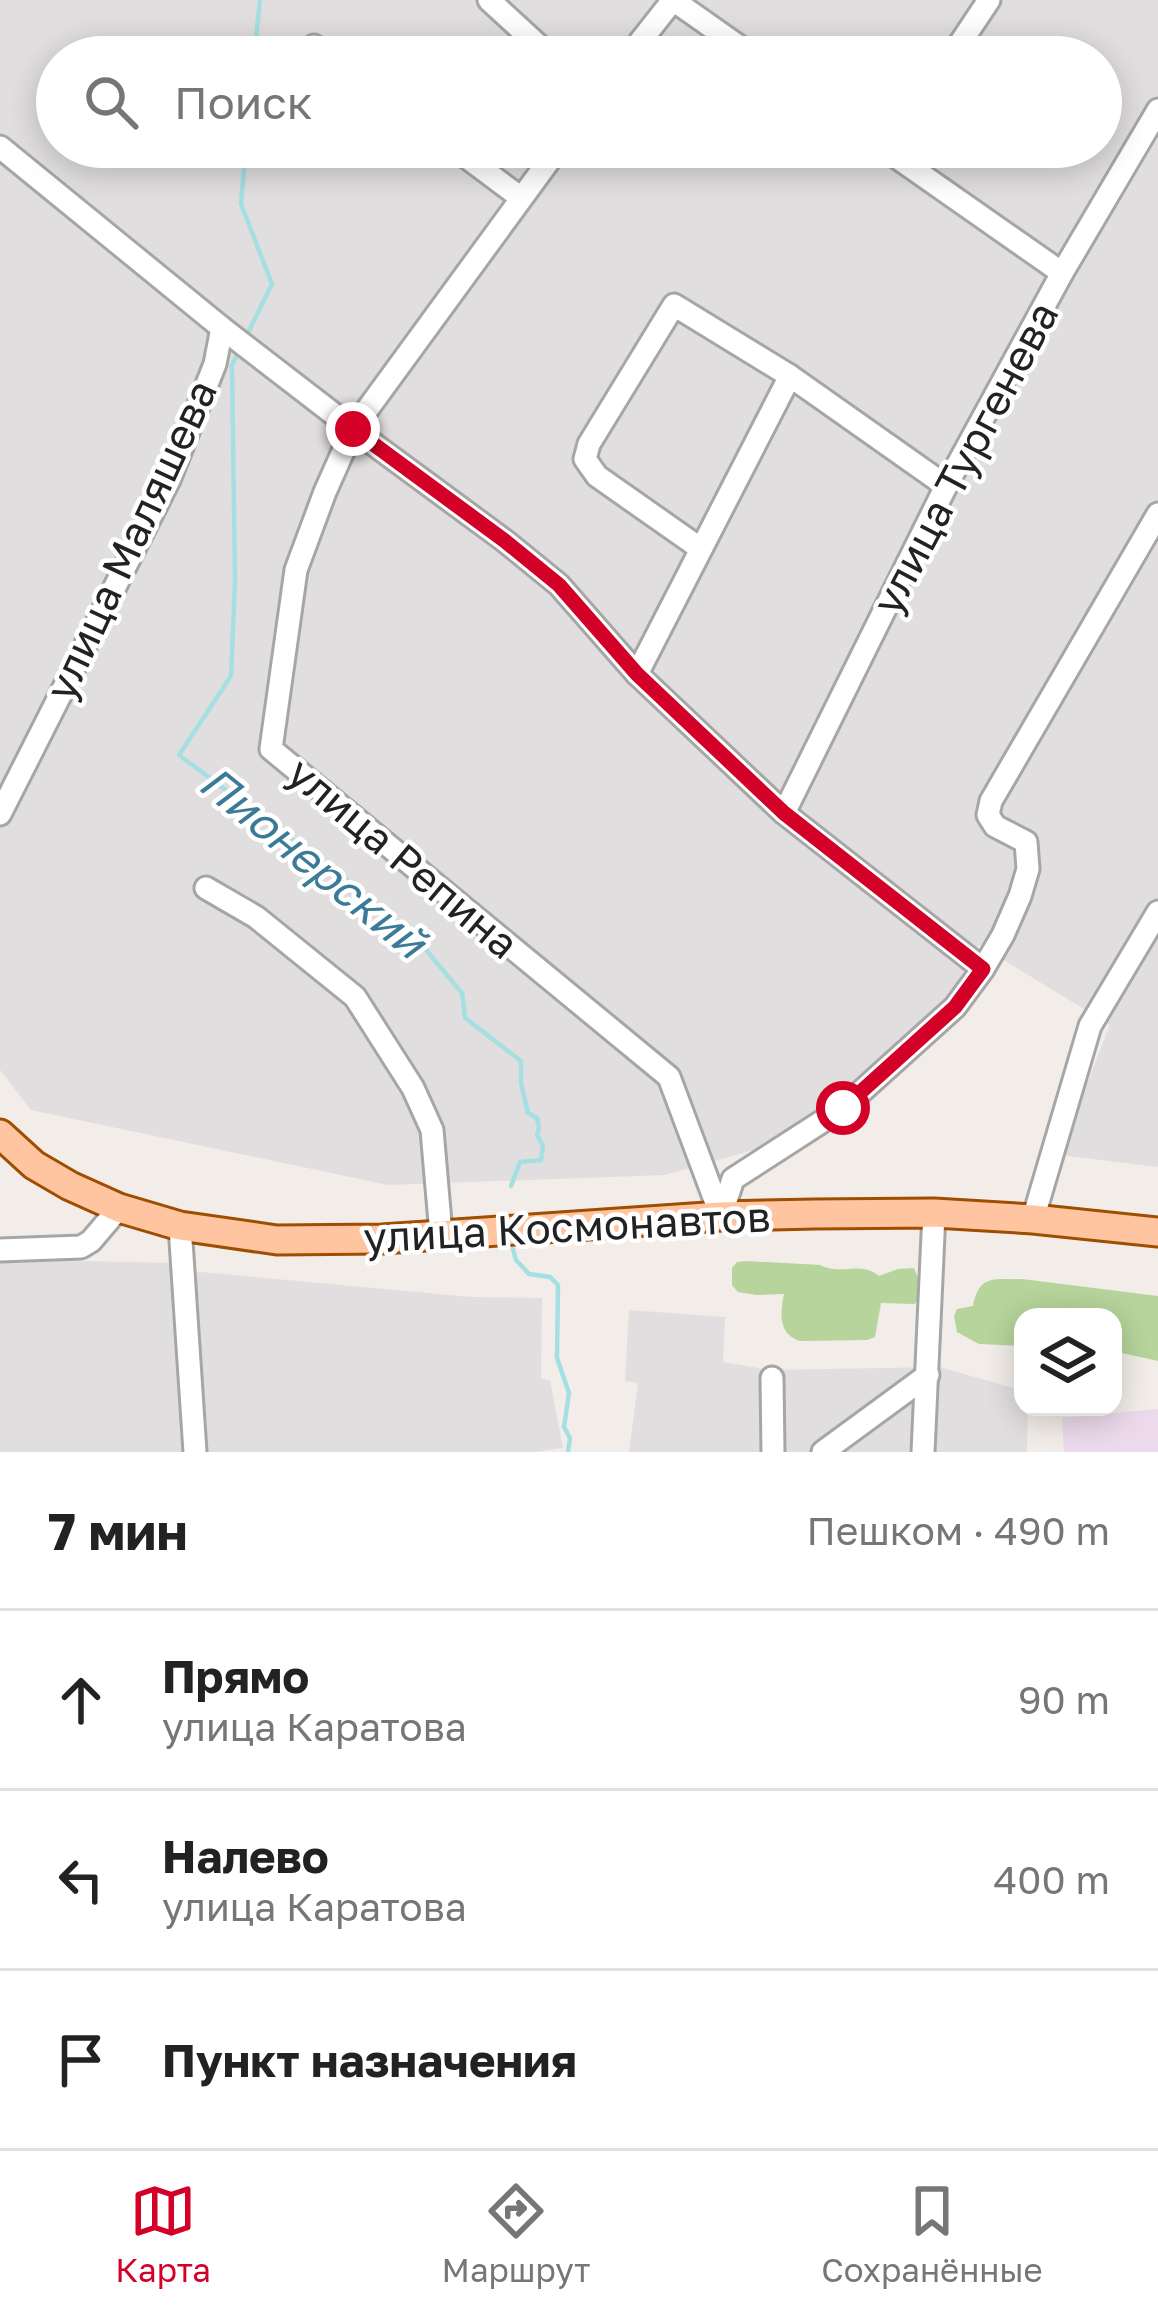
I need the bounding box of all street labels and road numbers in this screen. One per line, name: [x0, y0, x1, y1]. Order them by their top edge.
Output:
street label: улица Тургенева: [861, 293, 1067, 622]
street label: улица Маляшева: [34, 371, 226, 708]
street label: улица Репина: [278, 746, 529, 968]
street label: улица Космонавтов: [362, 1190, 772, 1262]

